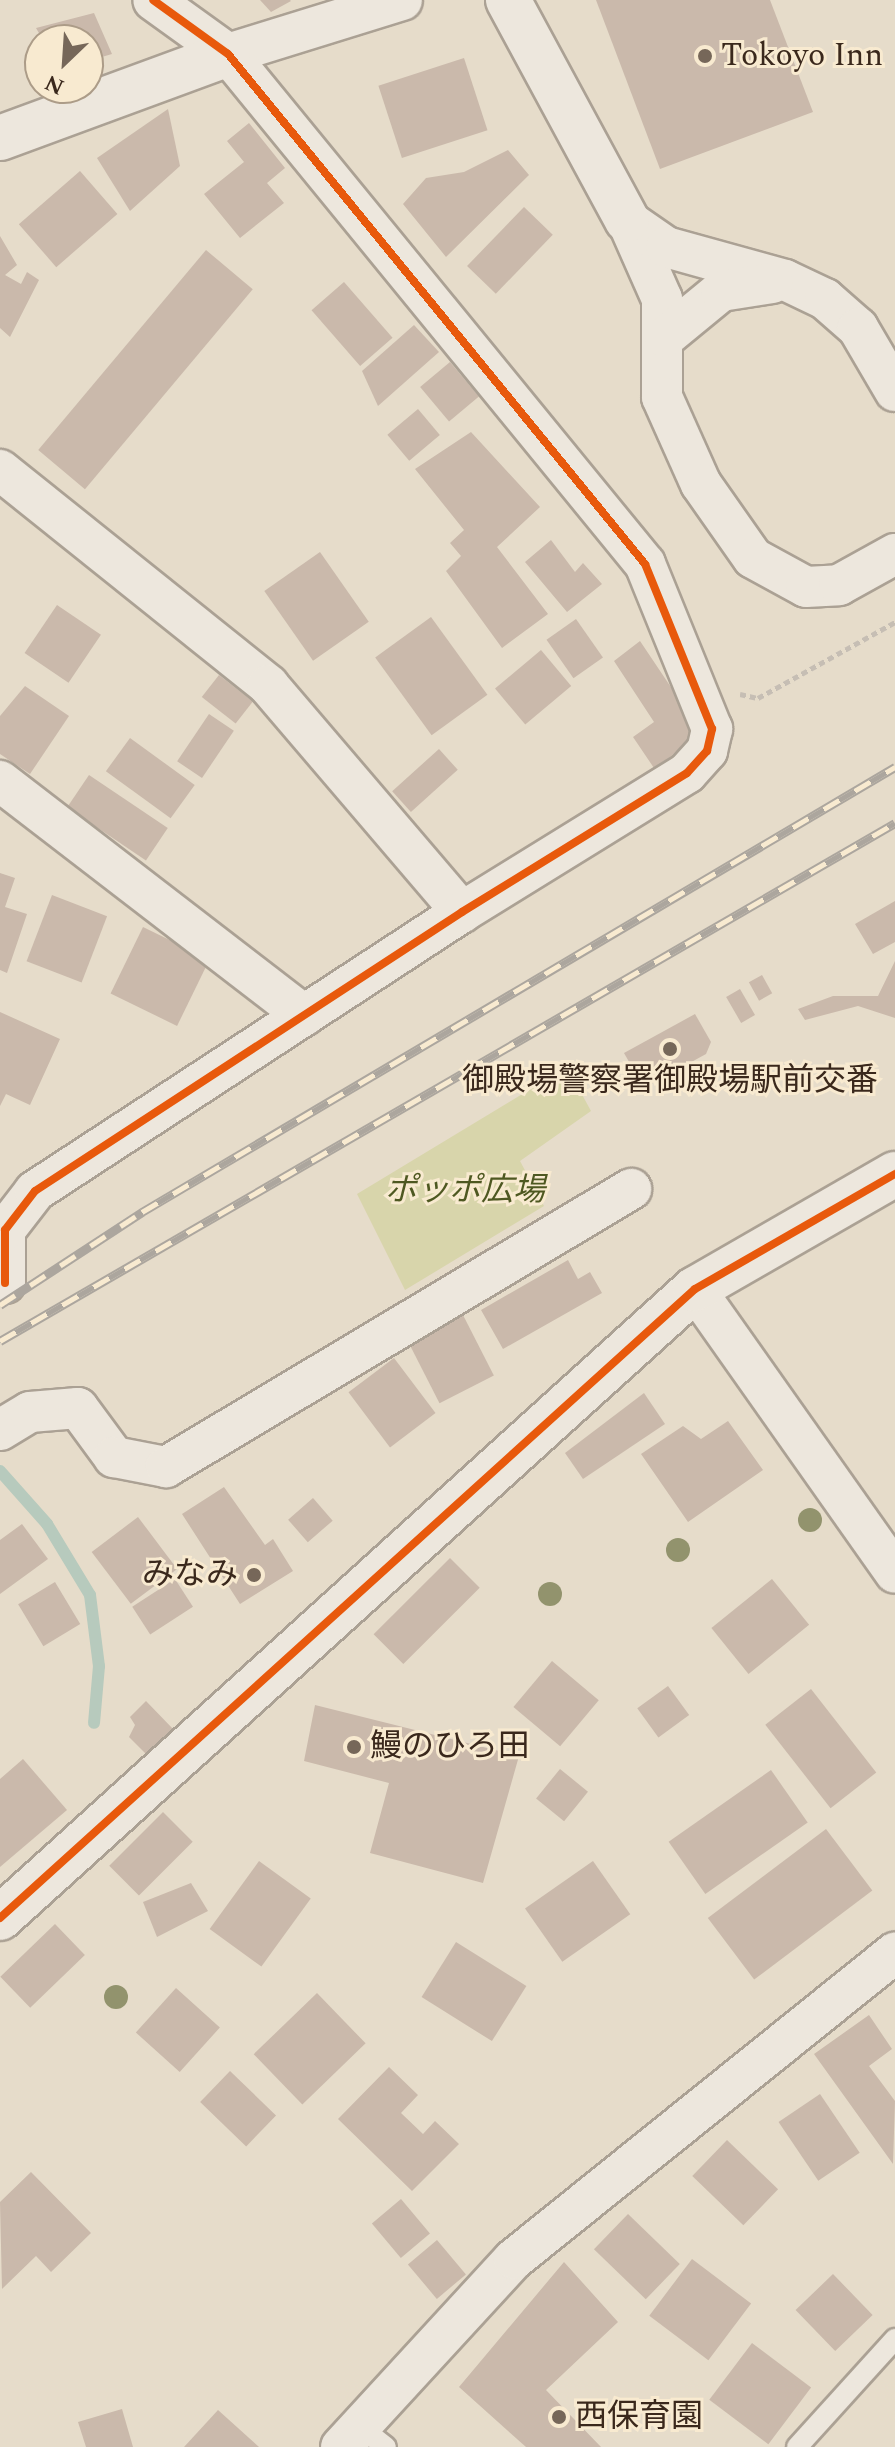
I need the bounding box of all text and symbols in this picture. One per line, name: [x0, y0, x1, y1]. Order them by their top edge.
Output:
north arrow: [24, 24, 104, 104]
place label: Tokoyo Inn: [721, 37, 883, 75]
marker: Tokoyo Inn: [696, 47, 714, 65]
text: N: [39, 66, 70, 103]
marker: 御殿場警察署御殿場駅前交番: [661, 1040, 679, 1058]
place label: 御殿場警察署御殿場駅前交番: [462, 1062, 878, 1100]
park label: ポッポ広場: [385, 1172, 545, 1210]
place label: みなみ: [142, 1556, 238, 1594]
marker: みなみ: [245, 1566, 263, 1584]
place label: 鰻のひろ田: [370, 1728, 530, 1766]
marker: 鰻のひろ田: [345, 1738, 363, 1756]
place label: 西保育園: [575, 2398, 703, 2436]
marker: 西保育園: [550, 2408, 568, 2426]

